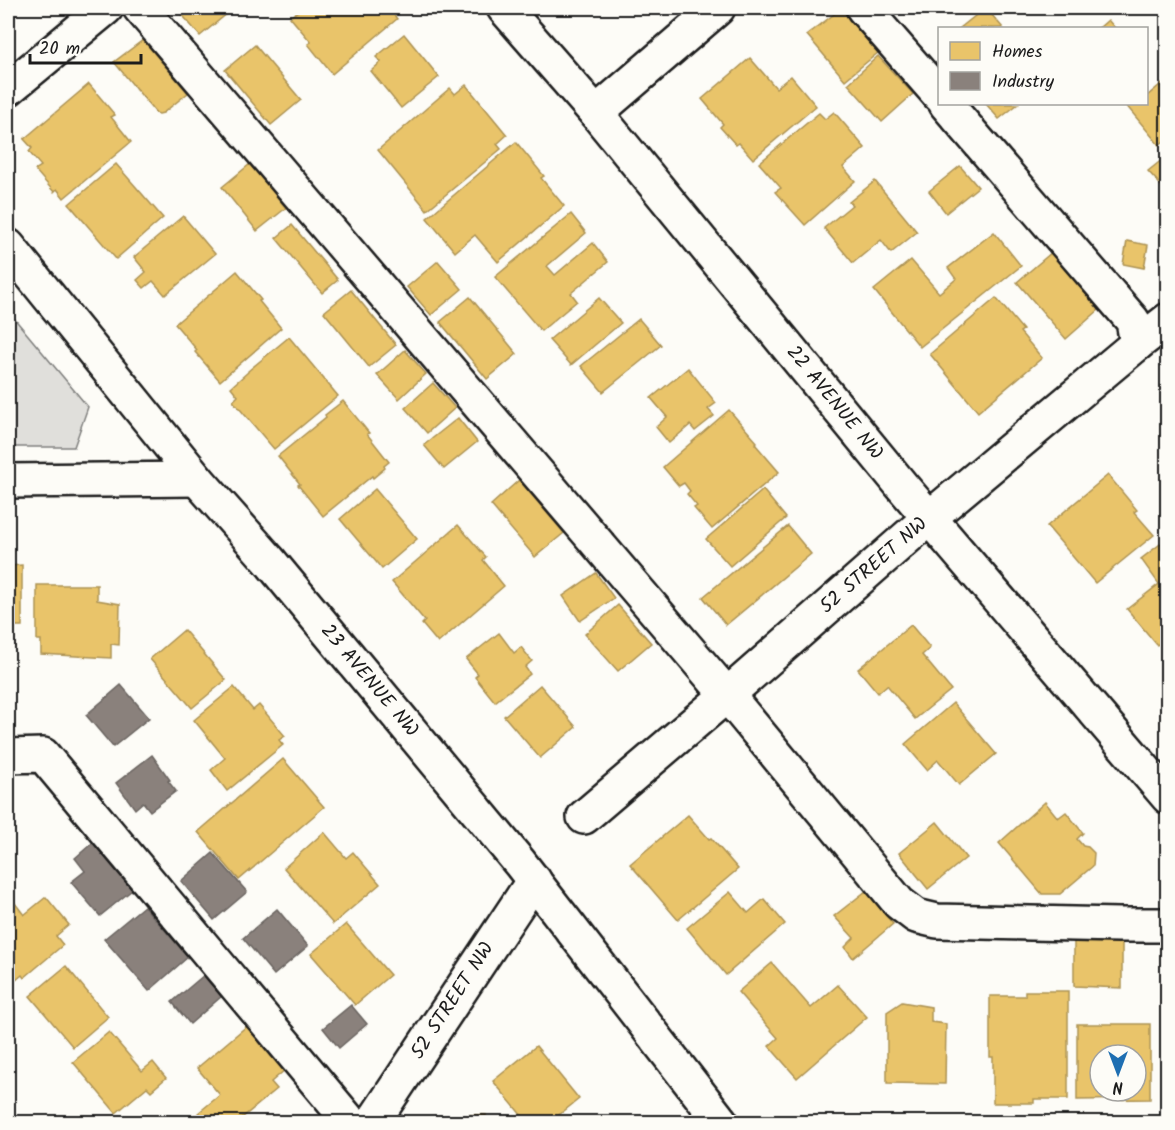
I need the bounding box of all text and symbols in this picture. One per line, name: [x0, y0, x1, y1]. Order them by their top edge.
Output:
scale bar: [30, 27, 141, 65]
legend: [938, 27, 1148, 105]
text: 20 m: [39, 35, 80, 64]
text: Homes: [992, 38, 1043, 67]
text: Industry: [992, 68, 1054, 97]
street label: 22 AVENUE NW: [777, 338, 891, 468]
street label: 52 STREET NW: [813, 510, 935, 622]
street label: 23 AVENUE NW: [312, 617, 426, 745]
street label: 52 STREET NW: [403, 936, 503, 1066]
north arrow: [1088, 1043, 1148, 1103]
text: N: [1113, 1074, 1123, 1099]

